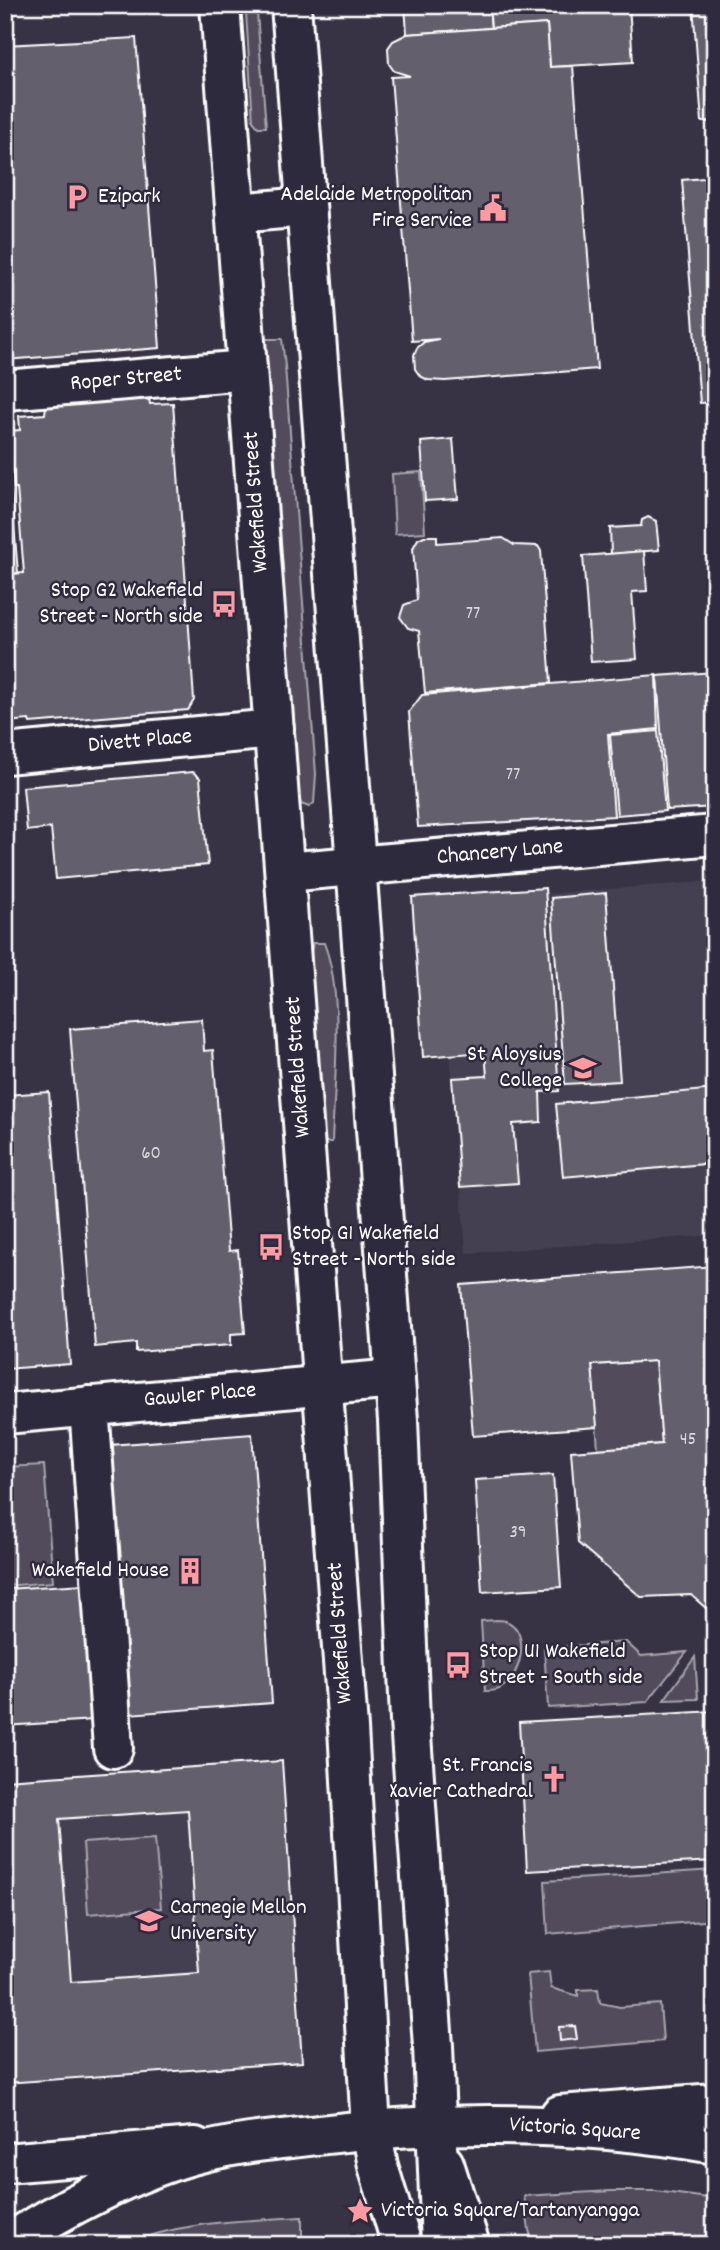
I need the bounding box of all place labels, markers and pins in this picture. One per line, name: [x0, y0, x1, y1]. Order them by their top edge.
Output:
place label: Adelaide Metropolitan Fire Service: [281, 179, 472, 238]
place label: Ezipark: [98, 181, 161, 214]
parking icon: Ezipark: [62, 182, 92, 212]
public building icon: Adelaide Metropolitan Fire Service: [478, 193, 508, 223]
place label: Stop G2 Wakefield Street - North side: [39, 575, 203, 634]
bus stop icon: Stop G2 Wakefield Street - North side: [209, 589, 239, 619]
place label: St Aloysius College: [467, 1039, 562, 1098]
school or university icon: St Aloysius College: [568, 1053, 598, 1083]
place label: Stop G1 Wakefield Street - North side: [292, 1218, 456, 1277]
bus stop icon: Stop G1 Wakefield Street - North side: [256, 1232, 286, 1262]
place label: Wakefield House: [31, 1555, 169, 1588]
building icon: Wakefield House: [175, 1556, 205, 1586]
place label: Stop U1 Wakefield Street - South side: [479, 1636, 643, 1695]
bus stop icon: Stop U1 Wakefield Street - South side: [443, 1650, 473, 1680]
place label: St. Francis Xavier Cathedral: [390, 1750, 534, 1809]
church icon: St. Francis Xavier Cathedral: [539, 1764, 569, 1794]
place label: Carnegie Mellon University: [170, 1892, 307, 1951]
school or university icon: Carnegie Mellon University: [134, 1906, 164, 1936]
place label: Victoria Square/Tartanyangga: [381, 2195, 641, 2228]
place icon: Victoria Square/Tartanyangga: [345, 2196, 375, 2226]

